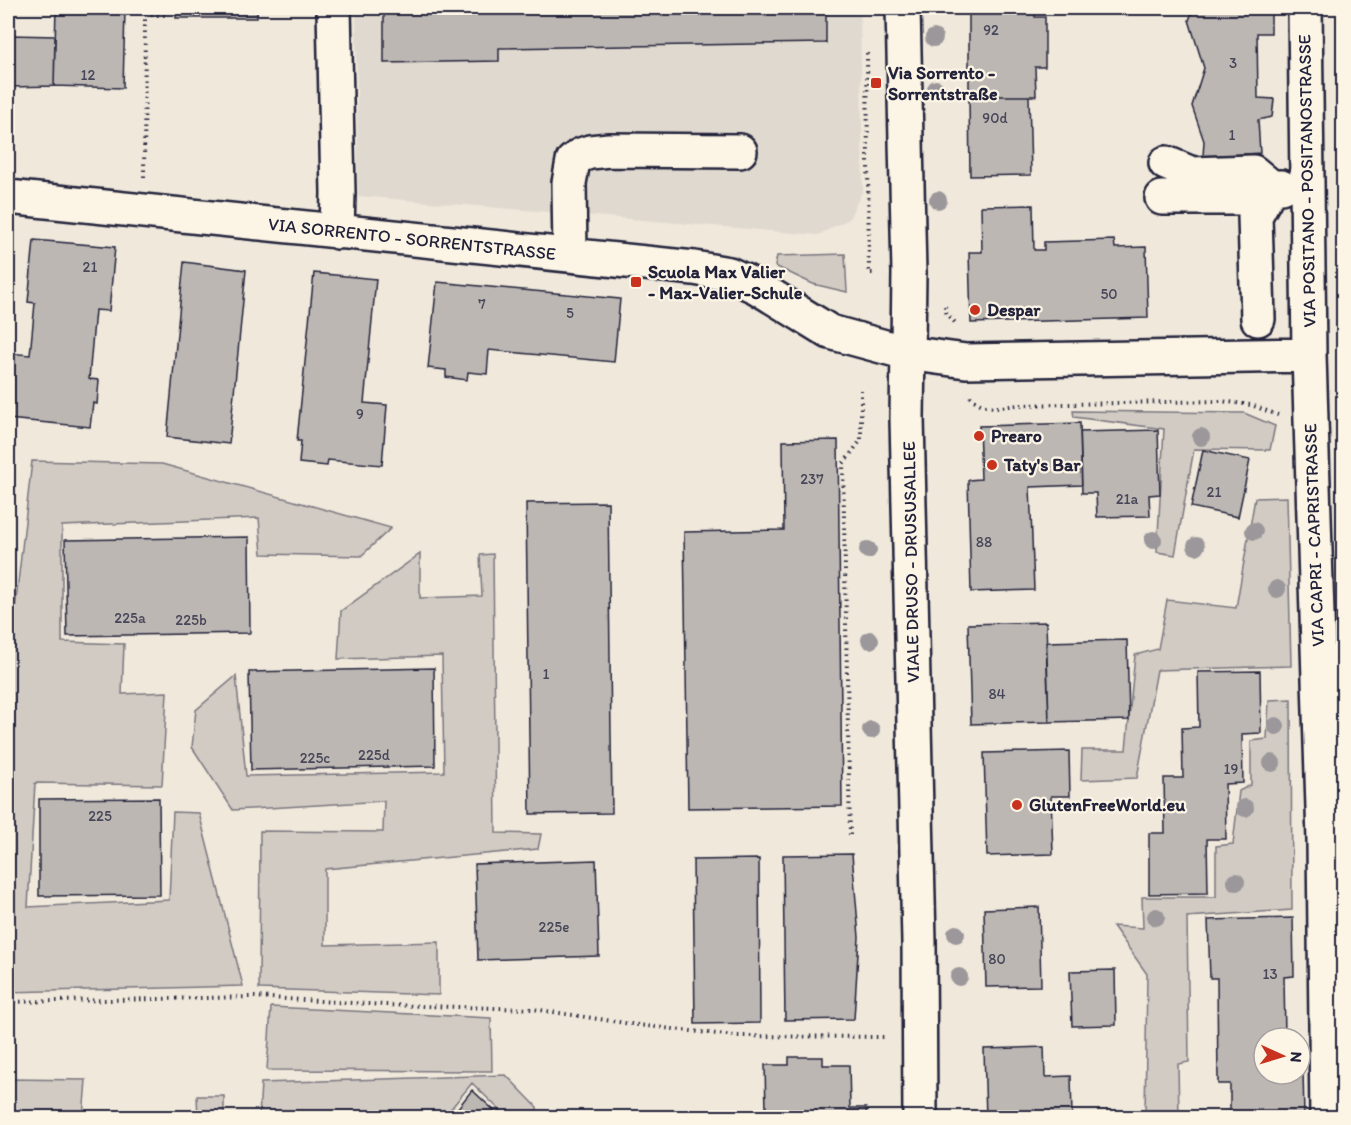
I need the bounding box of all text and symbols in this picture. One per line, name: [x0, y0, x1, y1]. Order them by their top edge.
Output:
house number: 92: [983, 21, 999, 39]
street label: VIA POSITANO - POSITANOSTRASSE: [1293, 34, 1321, 328]
house number: 3: [1229, 54, 1237, 72]
place label: Via Sorrento - Sorrentstraße: [888, 62, 998, 105]
house number: 12: [81, 66, 96, 84]
marker: Via Sorrento - Sorrentstraße: [869, 76, 883, 90]
house number: 90d: [982, 109, 1008, 127]
house number: 1: [1229, 126, 1236, 144]
street label: VIA SORRENTO - SORRENTSTRASSE: [267, 213, 557, 265]
house number: 21: [83, 258, 97, 276]
place label: Scuola Max Valier - Max-Valier-Schule: [648, 261, 803, 304]
marker: Scuola Max Valier - Max-Valier-Schule: [629, 275, 643, 289]
house number: 50: [1100, 285, 1118, 303]
house number: 7: [478, 295, 486, 313]
place label: Despar: [987, 299, 1041, 321]
marker: Despar: [968, 303, 982, 317]
house number: 5: [566, 304, 574, 322]
house number: 9: [356, 405, 364, 423]
street label: VIA CAPRI - CAPRISTRASSE: [1299, 423, 1329, 647]
place label: Prearo: [991, 425, 1042, 447]
marker: Prearo: [972, 429, 986, 443]
street label: VIALE DRUSO - DRUSUSALLEE: [898, 441, 924, 683]
place label: Taty's Bar: [1003, 454, 1081, 476]
marker: Taty's Bar: [985, 458, 999, 472]
house number: 237: [800, 470, 824, 488]
house number: 21: [1207, 483, 1221, 501]
house number: 21a: [1116, 490, 1139, 508]
house number: 88: [976, 533, 992, 551]
house number: 225a: [114, 609, 146, 627]
house number: 225b: [175, 611, 207, 629]
house number: 1: [543, 665, 550, 683]
house number: 84: [988, 685, 1006, 703]
house number: 225d: [358, 746, 391, 764]
house number: 225c: [300, 749, 330, 767]
house number: 19: [1224, 760, 1239, 778]
place label: GlutenFreeWorld.eu: [1029, 794, 1185, 816]
marker: GlutenFreeWorld.eu: [1010, 798, 1024, 812]
house number: 225: [88, 807, 112, 825]
house number: 225e: [539, 918, 569, 936]
house number: 80: [988, 950, 1006, 968]
house number: 13: [1262, 965, 1278, 983]
north arrow: [1252, 1026, 1312, 1086]
text: N: [1287, 1051, 1306, 1063]

